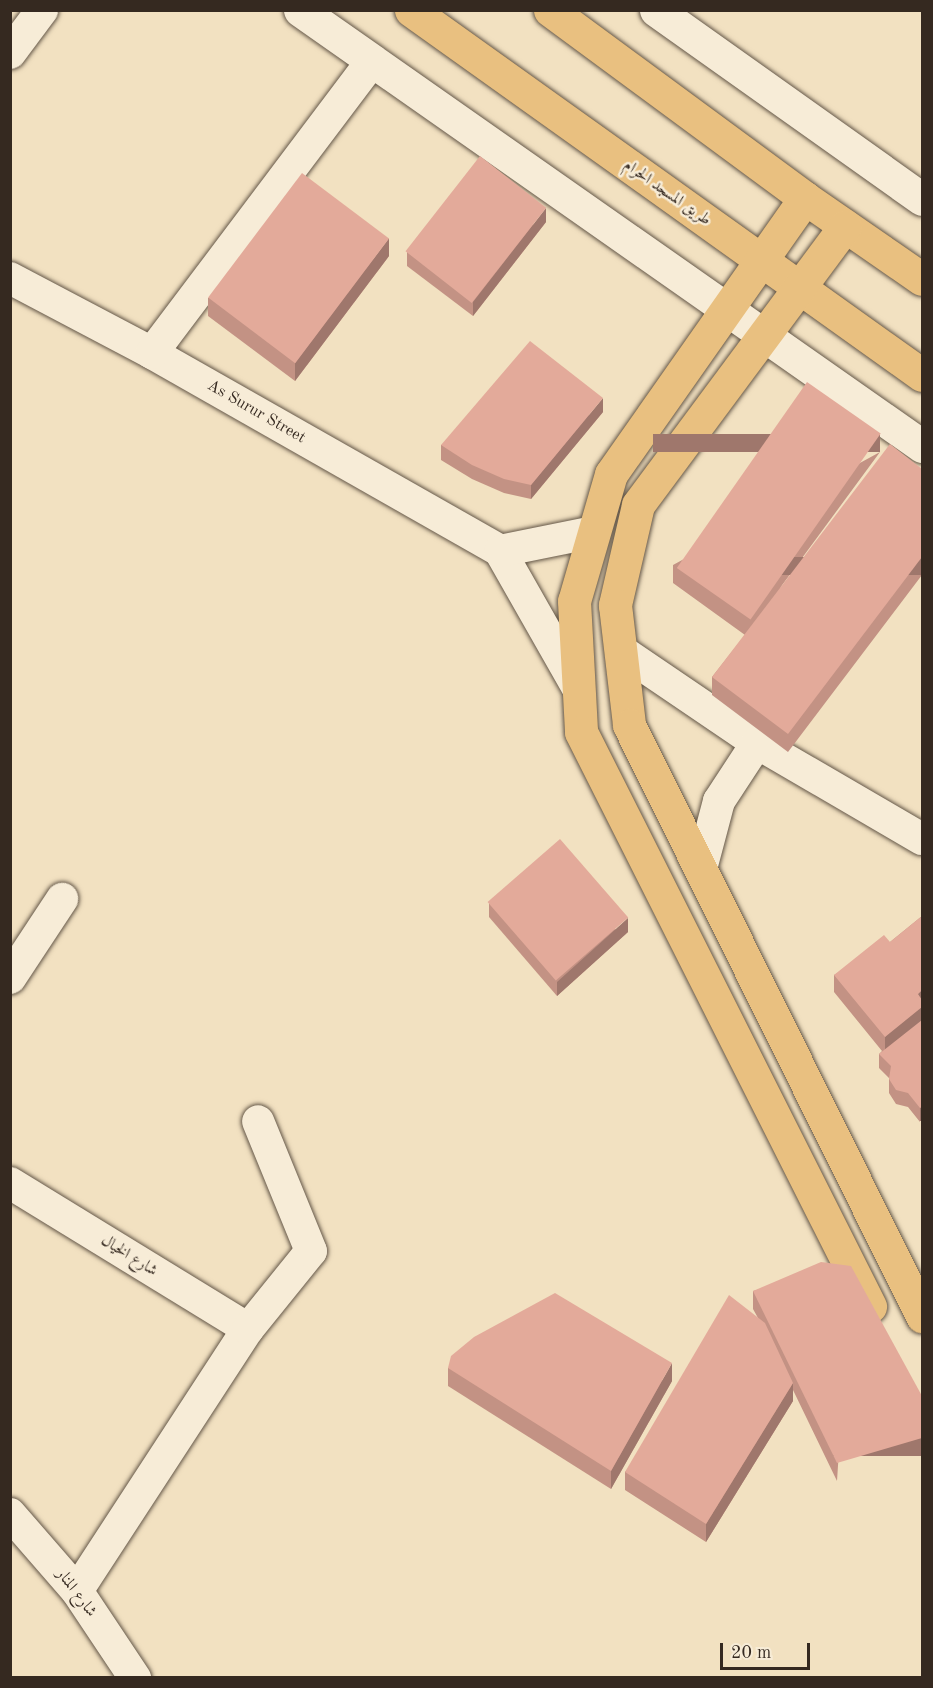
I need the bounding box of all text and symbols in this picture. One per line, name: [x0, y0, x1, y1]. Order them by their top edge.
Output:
street label: طريق المسجد الحرام: [620, 156, 714, 230]
street label: As Surur Street: [203, 376, 309, 448]
street label: شارع الخيال: [97, 1231, 161, 1281]
street label: شارع المنار: [52, 1565, 100, 1621]
scale bar: [723, 1631, 813, 1669]
text: 20 m: [731, 1644, 771, 1662]

